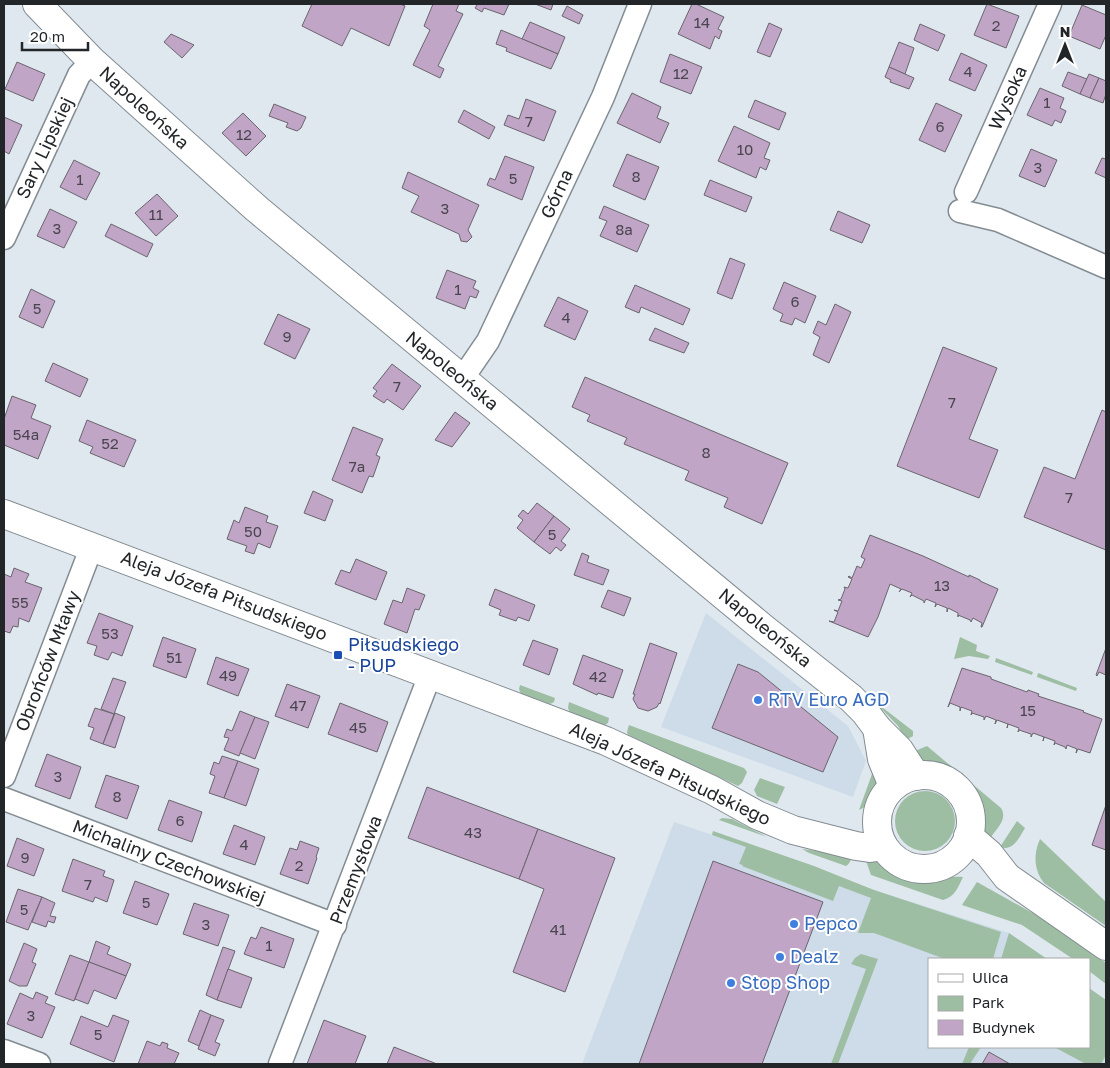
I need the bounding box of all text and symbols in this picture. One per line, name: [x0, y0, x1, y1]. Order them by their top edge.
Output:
house number: 14: [694, 13, 710, 31]
house number: 2: [992, 16, 1000, 34]
scale bar: [22, 20, 89, 52]
north arrow: [1040, 20, 1090, 70]
text: N: [1060, 23, 1070, 40]
text: 20 m: [30, 27, 65, 45]
street label: Napoleońska: [95, 61, 194, 153]
house number: 4: [963, 62, 973, 80]
street label: Wysoka: [983, 62, 1031, 133]
house number: 12: [673, 64, 689, 82]
street label: Sary Lipskiej: [11, 93, 77, 202]
house number: 1: [1043, 93, 1051, 111]
house number: 7: [525, 112, 533, 130]
house number: 6: [935, 117, 945, 135]
house number: 12: [236, 125, 252, 143]
house number: 10: [737, 140, 753, 158]
house number: 3: [1034, 158, 1042, 176]
street label: Górna: [535, 165, 577, 222]
house number: 8: [631, 167, 641, 185]
house number: 5: [509, 169, 517, 187]
house number: 1: [76, 170, 84, 188]
house number: 3: [441, 199, 449, 217]
house number: 11: [149, 205, 163, 223]
house number: 3: [53, 219, 61, 237]
house number: 8a: [615, 220, 633, 238]
house number: 1: [454, 280, 462, 298]
house number: 6: [790, 292, 800, 310]
house number: 5: [33, 299, 41, 317]
house number: 4: [561, 308, 571, 326]
street label: Napoleońska: [402, 326, 504, 414]
house number: 9: [282, 327, 292, 345]
house number: 7: [393, 377, 401, 395]
house number: 7: [948, 393, 956, 411]
house number: 54a: [13, 425, 39, 443]
house number: 52: [101, 434, 119, 452]
house number: 8: [701, 443, 711, 461]
house number: 7a: [349, 457, 365, 475]
house number: 7: [1065, 488, 1073, 506]
house number: 50: [244, 522, 262, 540]
house number: 5: [548, 525, 556, 543]
street label: Aleja Józefa Piłsudskiego: [118, 545, 331, 645]
house number: 13: [934, 576, 950, 594]
street label: Napoleońska: [715, 583, 817, 671]
street label: Obrońców Mławy: [10, 587, 84, 734]
house number: 55: [11, 593, 29, 611]
house number: 53: [101, 624, 119, 642]
place label: Piłsudskiego - PUP: [348, 633, 459, 676]
house number: 51: [166, 648, 182, 666]
marker: Piłsudskiego - PUP: [332, 649, 344, 661]
house number: 49: [219, 666, 237, 684]
house number: 42: [589, 667, 607, 685]
place label: RTV Euro AGD: [768, 688, 889, 710]
marker: RTV Euro AGD: [752, 694, 764, 706]
house number: 47: [289, 696, 307, 714]
house number: 15: [1020, 701, 1036, 719]
street label: Aleja Józefa Piłsudskiego: [566, 717, 774, 829]
house number: 45: [349, 718, 367, 736]
house number: 3: [54, 767, 62, 785]
house number: 8: [112, 787, 122, 805]
house number: 6: [175, 811, 185, 829]
street label: Przemysłowa: [324, 812, 386, 927]
street label: Michaliny Czechowskiej: [70, 814, 269, 908]
house number: 43: [464, 823, 482, 841]
house number: 4: [239, 835, 249, 853]
house number: 9: [20, 848, 30, 866]
house number: 2: [295, 856, 303, 874]
house number: 7: [84, 875, 92, 893]
house number: 5: [142, 893, 150, 911]
house number: 5: [20, 900, 28, 918]
place label: Pepco: [804, 912, 858, 934]
house number: 3: [202, 915, 210, 933]
marker: Pepco: [788, 918, 800, 930]
house number: 41: [550, 920, 566, 938]
house number: 1: [265, 936, 273, 954]
place label: Dealz: [790, 945, 838, 967]
marker: Dealz: [774, 951, 786, 963]
legend: [928, 958, 1090, 1048]
text: Ulica: [972, 968, 1008, 986]
place label: Stop Shop: [741, 971, 830, 993]
marker: Stop Shop: [725, 977, 737, 989]
text: Park: [972, 993, 1005, 1011]
house number: 3: [27, 1006, 35, 1024]
text: Budynek: [972, 1018, 1036, 1036]
house number: 5: [94, 1025, 102, 1043]

